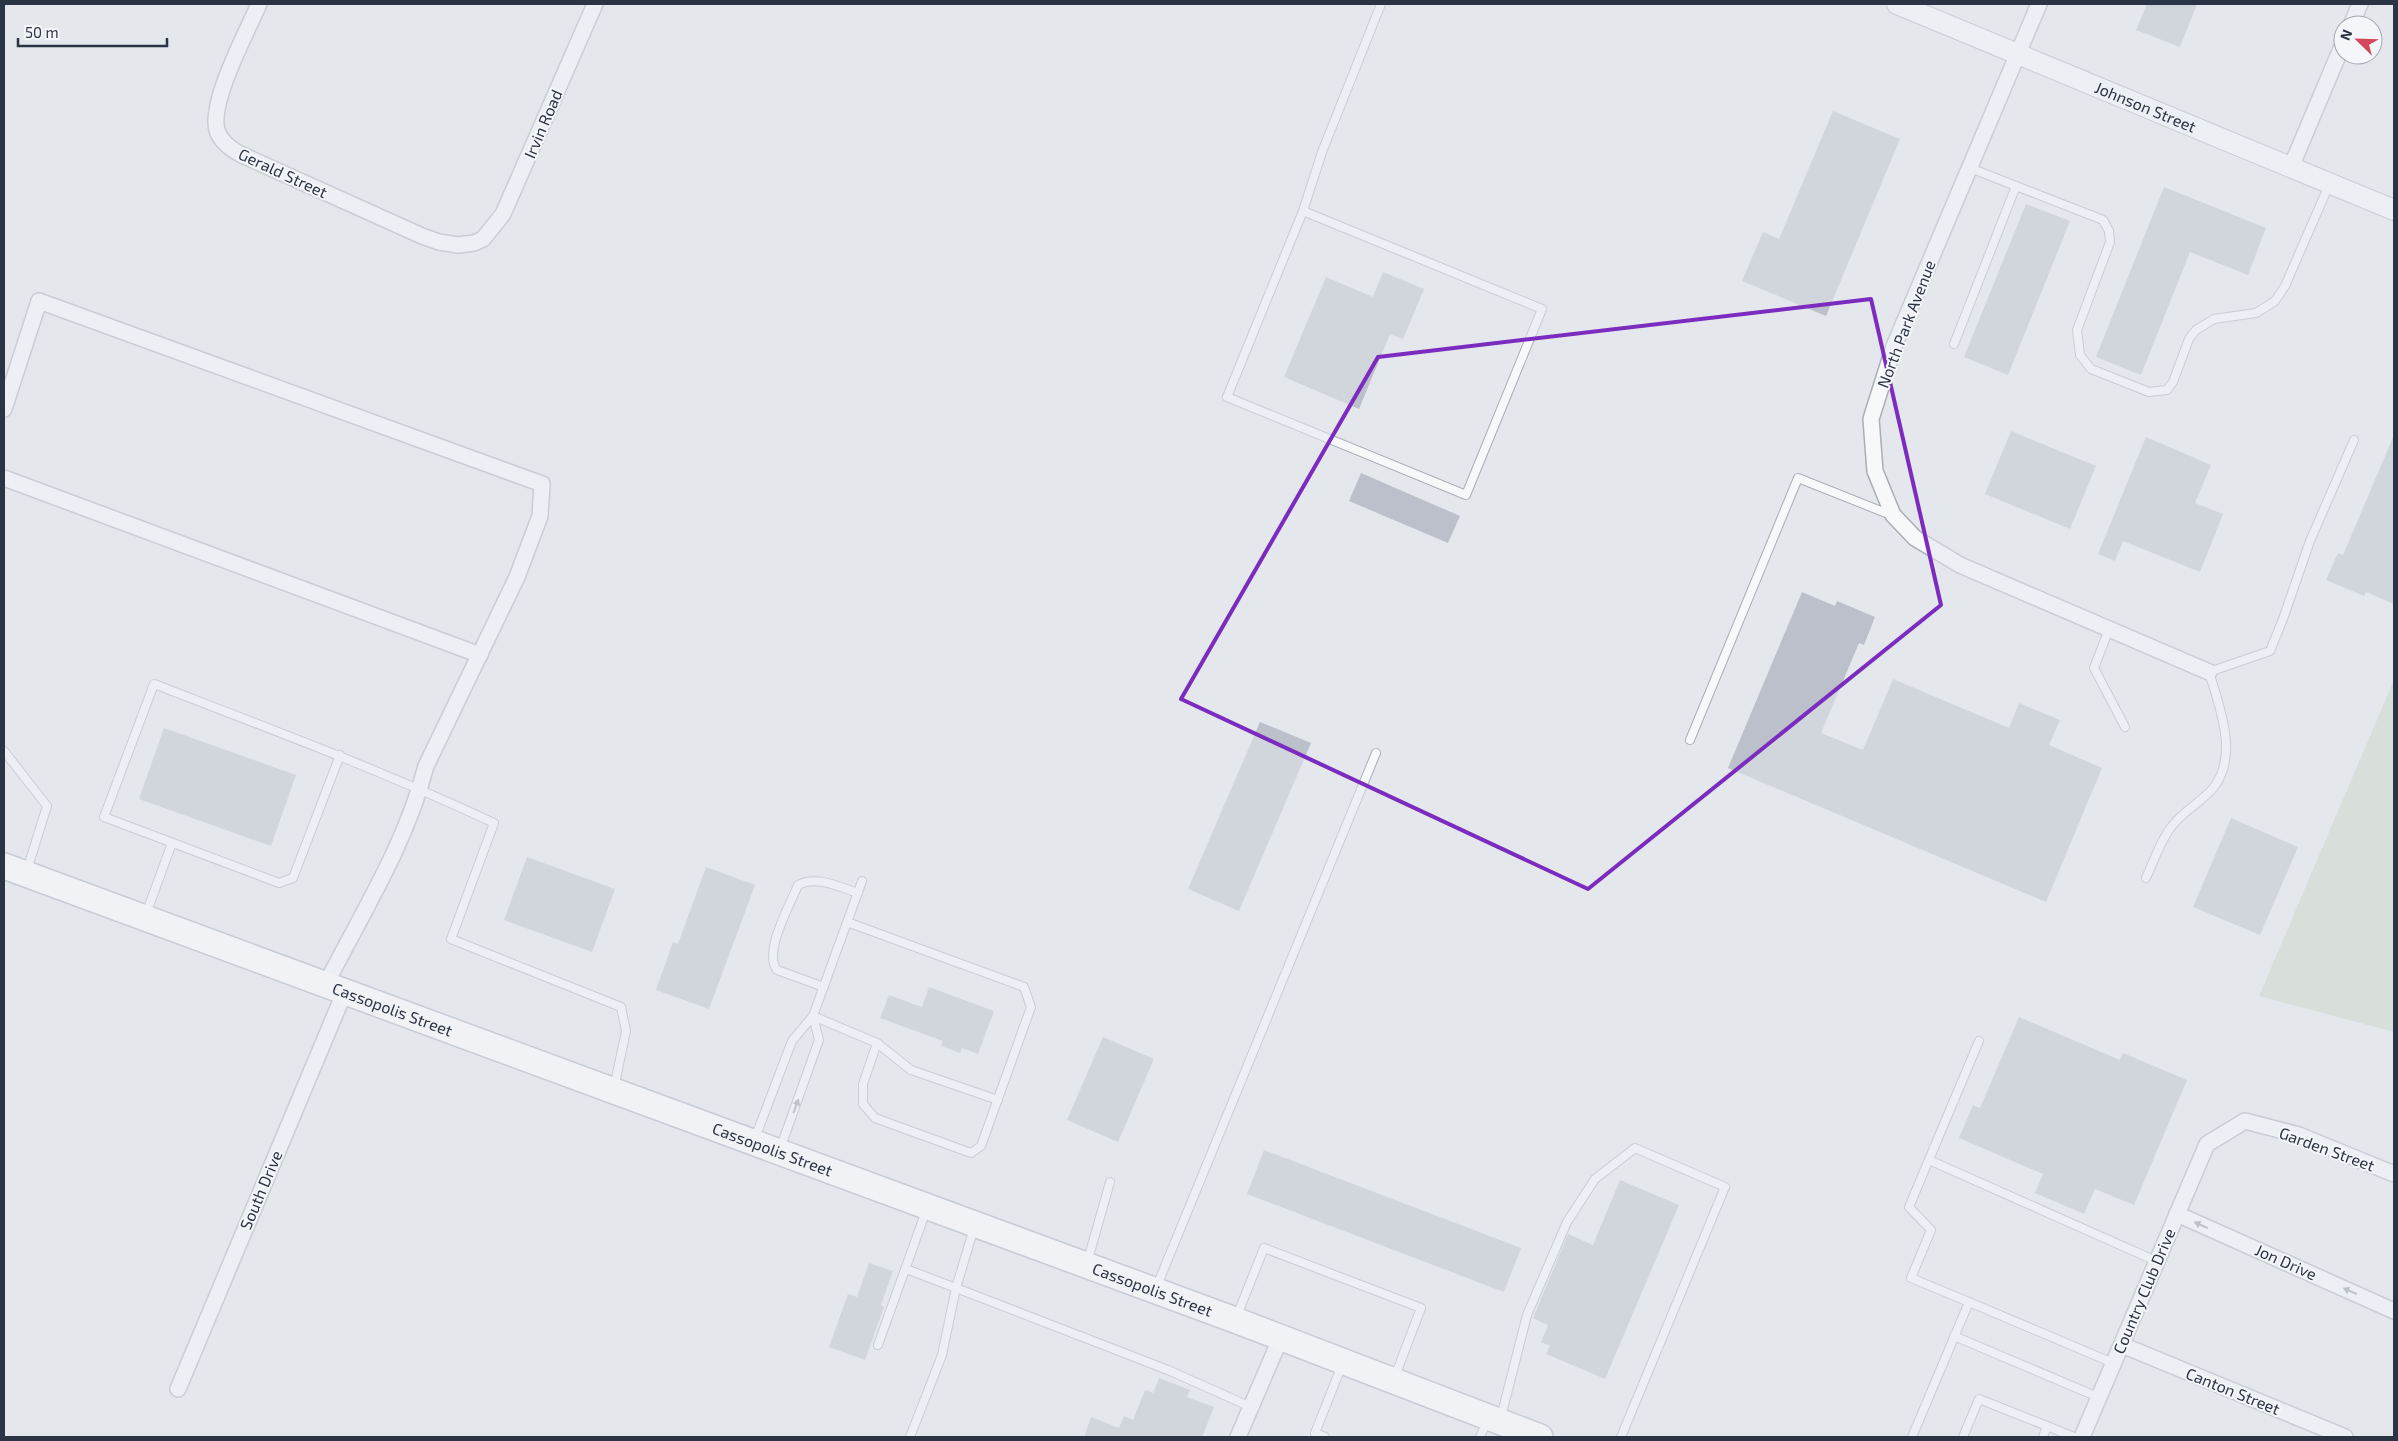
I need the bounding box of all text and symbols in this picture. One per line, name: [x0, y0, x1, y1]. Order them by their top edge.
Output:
scale bar: [18, 15, 166, 47]
north arrow: [2333, 15, 2383, 65]
text: 50 m: [25, 23, 59, 41]
text: N: [2336, 27, 2355, 43]
street label: Johnson Street: [2092, 77, 2199, 136]
street label: Irvin Road: [520, 87, 566, 161]
street label: Gerald Street: [236, 144, 331, 201]
street label: North Park Avenue: [1872, 257, 1939, 390]
street label: Cassopolis Street: [330, 978, 455, 1040]
one-way arrow: [792, 1098, 800, 1113]
street label: Cassopolis Street: [710, 1118, 835, 1180]
street label: Garden Street: [2277, 1122, 2377, 1175]
street label: South Drive: [235, 1147, 286, 1232]
one-way arrow: [2194, 1220, 2208, 1228]
street label: Country Club Drive: [2109, 1225, 2179, 1356]
street label: Jon Drive: [2252, 1240, 2320, 1284]
street label: Cassopolis Street: [1090, 1258, 1215, 1320]
one-way arrow: [2343, 1286, 2357, 1294]
street label: Canton Street: [2183, 1363, 2283, 1418]

